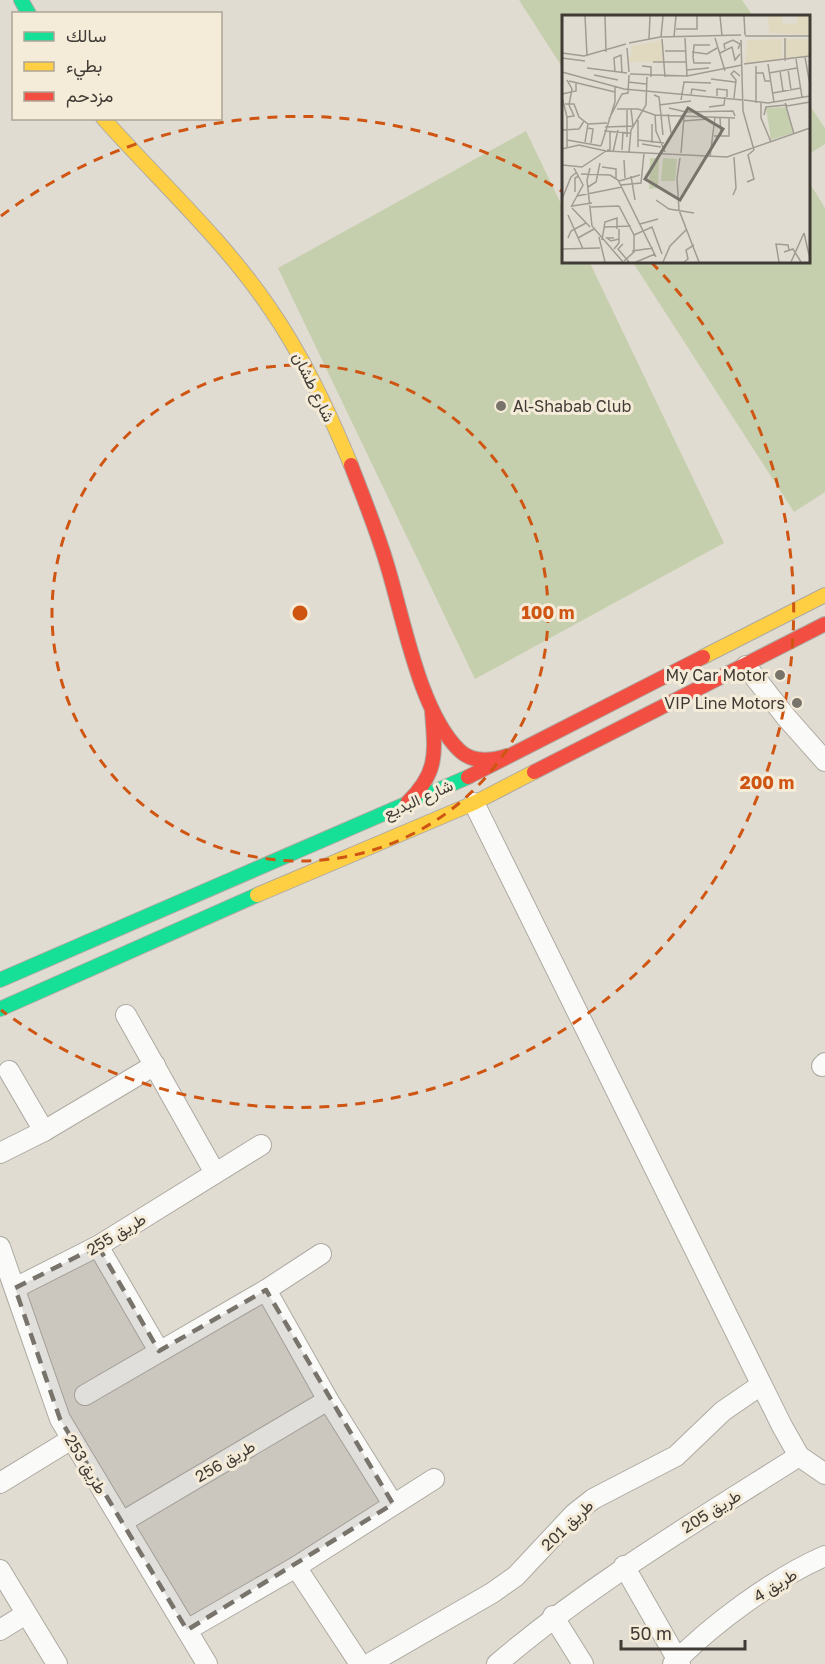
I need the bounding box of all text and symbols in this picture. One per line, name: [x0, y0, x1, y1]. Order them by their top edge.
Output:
legend: [12, 12, 222, 120]
inset map: [562, 15, 810, 262]
text: سالك: [66, 24, 106, 46]
text: بطيء: [66, 54, 102, 81]
text: مزدحم: [66, 84, 113, 108]
street label: شارع طشان: [287, 349, 339, 426]
place label: Al-Shabab Club: [513, 396, 631, 416]
marker: Al-Shabab Club: [494, 399, 508, 413]
text: 100 m: [522, 601, 574, 623]
centre of rings: [290, 603, 310, 623]
place label: My Car Motor: [666, 665, 768, 685]
marker: My Car Motor: [773, 668, 787, 682]
place label: VIP Line Motors: [664, 693, 785, 713]
marker: VIP Line Motors: [790, 696, 804, 710]
text: 200 m: [740, 771, 794, 793]
street label: شارع البديع: [380, 775, 457, 825]
street label: طريق 255: [83, 1208, 150, 1260]
street label: طريق 253: [60, 1431, 112, 1498]
street label: طريق 256: [191, 1436, 259, 1487]
street label: طريق 205: [678, 1485, 745, 1538]
street label: طريق 201: [537, 1495, 598, 1555]
street label: طريق 4: [749, 1564, 801, 1607]
scale bar: [621, 1613, 746, 1651]
text: 50 m: [630, 1622, 672, 1644]

